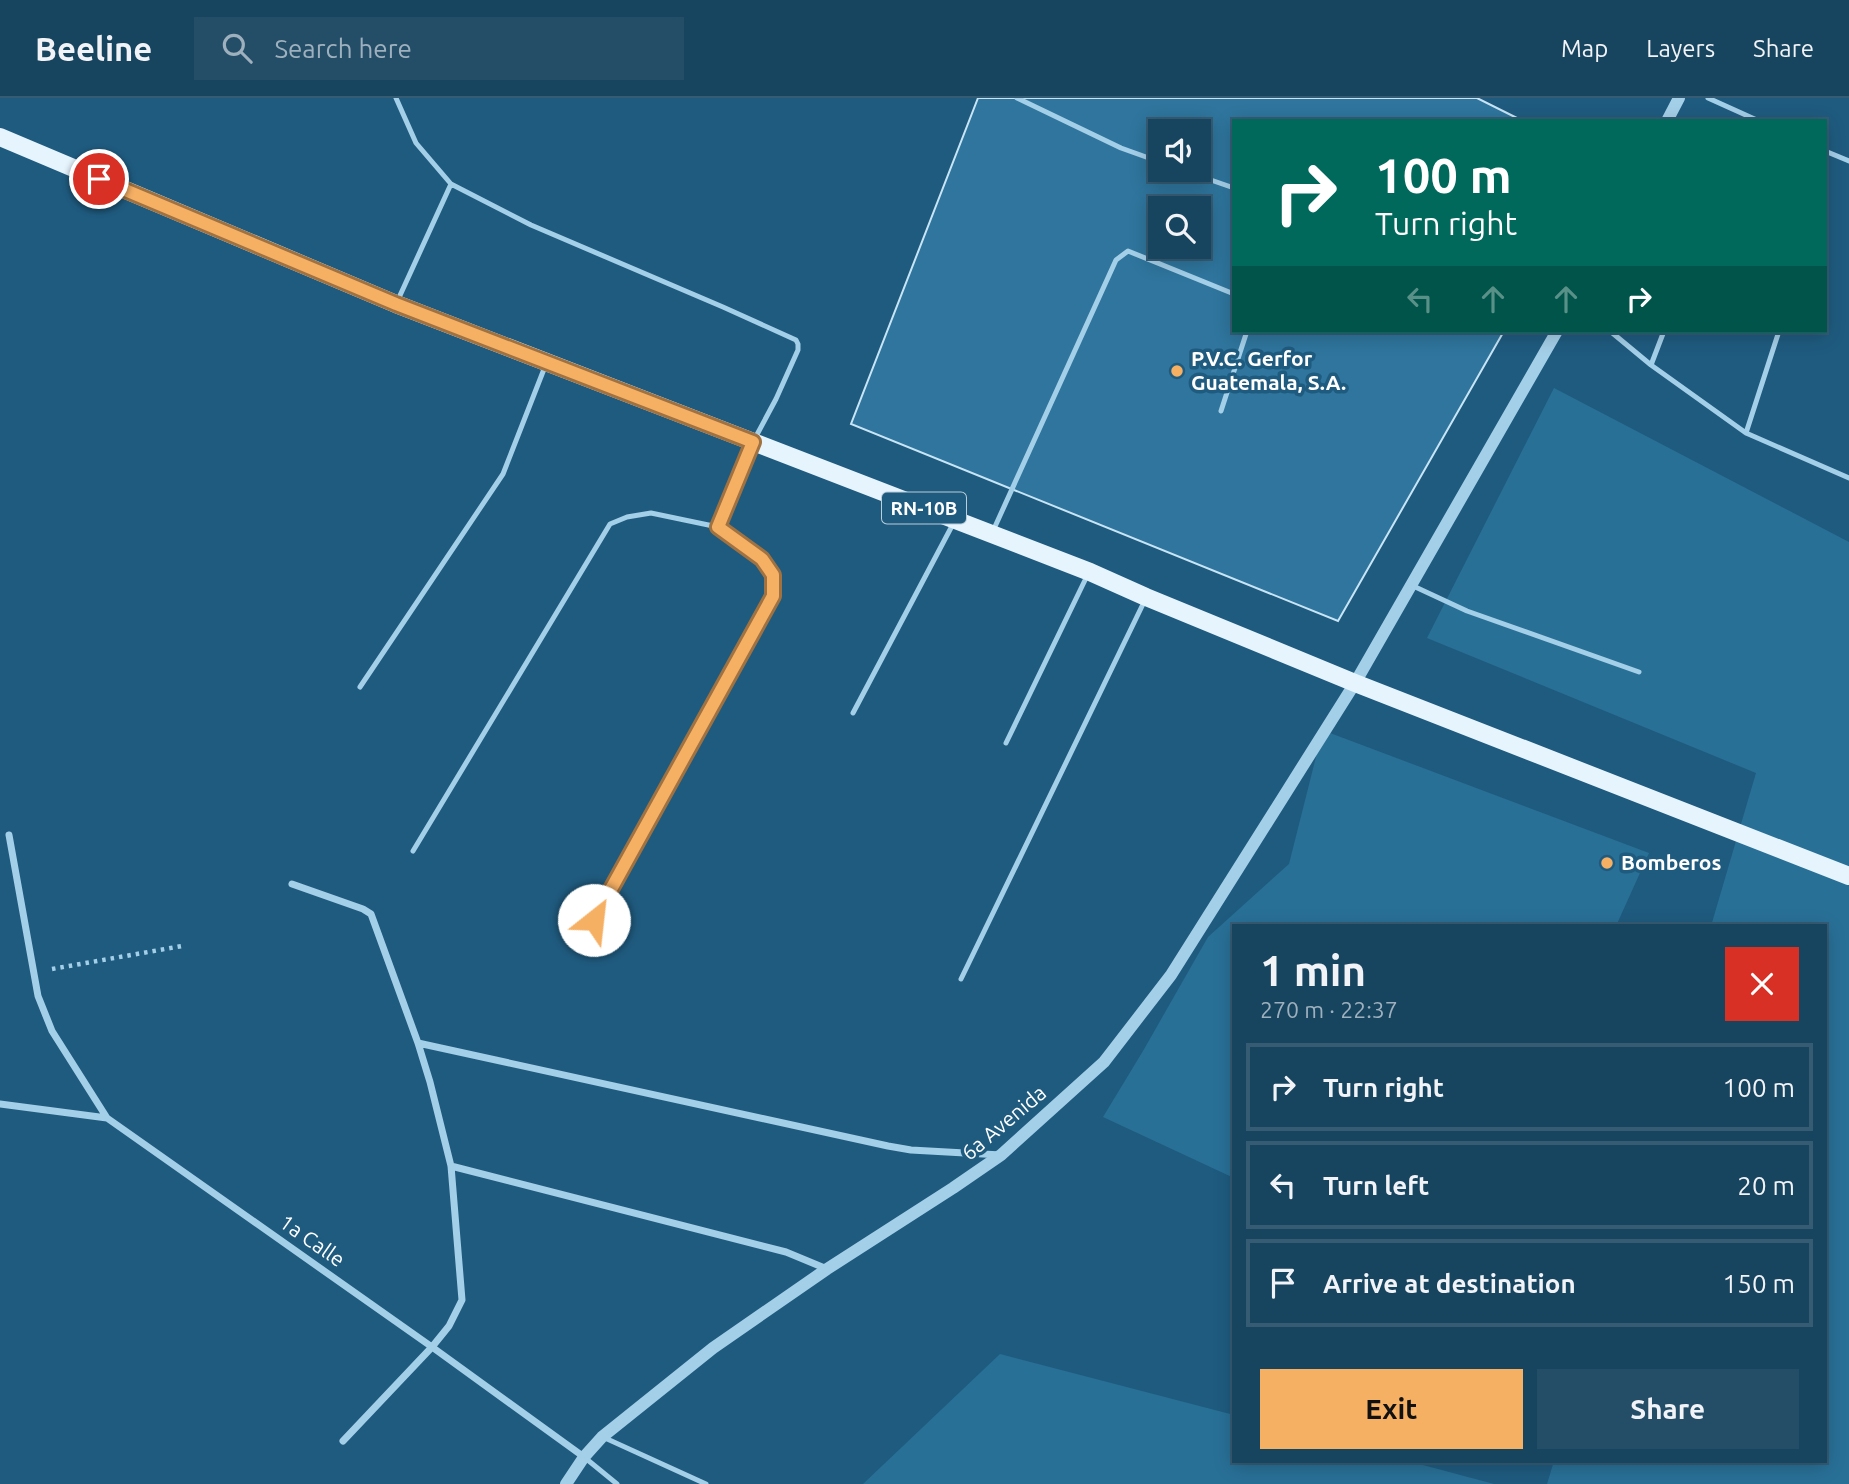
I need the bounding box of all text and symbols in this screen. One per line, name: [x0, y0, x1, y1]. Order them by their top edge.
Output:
search box: [194, 17, 684, 80]
icon: search: [218, 29, 256, 67]
text: Beeline: [35, 30, 152, 67]
text: Search here: [274, 34, 412, 63]
text: Map: [1561, 35, 1608, 62]
text: Layers: [1646, 35, 1715, 62]
text: Share: [1753, 35, 1814, 62]
map controls: [1148, 119, 1211, 259]
button: sound: [1148, 119, 1211, 182]
icon: right: [1260, 147, 1351, 238]
text: 100 m: [1375, 147, 1512, 202]
pin: [69, 149, 129, 209]
icon: arrive: [80, 160, 118, 198]
button: search: [1148, 196, 1211, 259]
text: Turn right: [1375, 205, 1517, 241]
icon: left: [1401, 280, 1439, 318]
icon: ahead: [1474, 280, 1512, 318]
icon: ahead: [1547, 280, 1585, 318]
icon: right: [1620, 280, 1658, 318]
place label: P.V.C. Gerfor Guatemala, S.A.: [1191, 346, 1346, 394]
marker: P.V.C. Gerfor Guatemala, S.A.: [1169, 363, 1185, 379]
road number: RN-10B: [882, 492, 966, 524]
place label: Bomberos: [1621, 850, 1721, 874]
marker: Bomberos: [1599, 855, 1615, 871]
position arrow: [557, 883, 631, 957]
text: 1 min: [1260, 947, 1366, 994]
button: close: [1725, 947, 1799, 1021]
text: 270 m · 22:37: [1260, 997, 1398, 1022]
icon: right: [1264, 1068, 1302, 1106]
text: Turn right: [1323, 1073, 1444, 1102]
text: 100 m: [1723, 1073, 1795, 1102]
street label: 6a Avenida: [956, 1080, 1050, 1164]
icon: left: [1264, 1166, 1302, 1204]
text: Turn left: [1323, 1171, 1429, 1200]
text: 20 m: [1737, 1171, 1795, 1200]
street label: 1a Calle: [275, 1209, 350, 1271]
icon: arrive: [1264, 1264, 1302, 1302]
text: Arrive at destination: [1323, 1269, 1576, 1298]
text: 150 m: [1723, 1269, 1795, 1298]
button: Exit: [1260, 1369, 1523, 1449]
button: Share: [1537, 1369, 1799, 1449]

